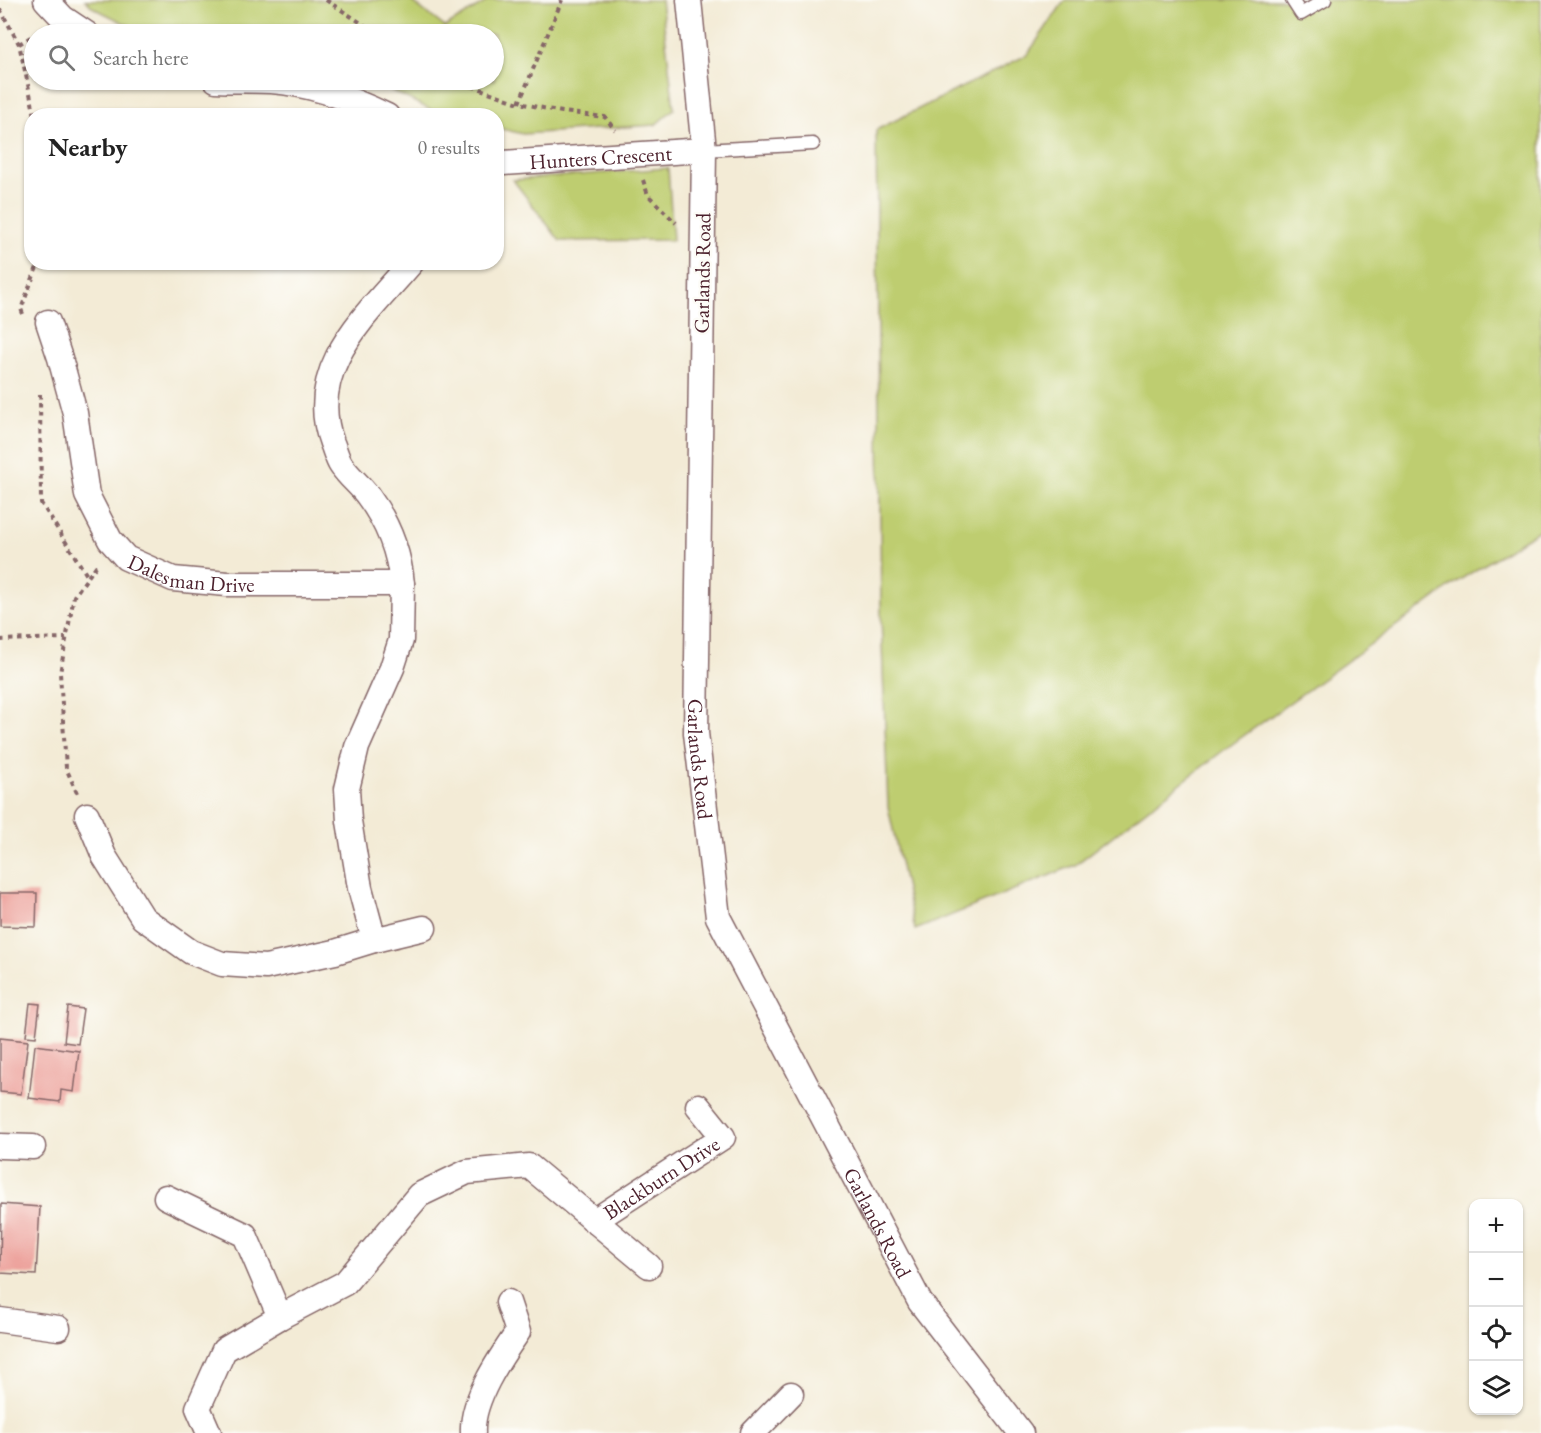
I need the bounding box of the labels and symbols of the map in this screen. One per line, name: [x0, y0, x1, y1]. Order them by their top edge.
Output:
street label: Hunters Crescent: [528, 139, 673, 175]
street label: Garlands Road: [687, 212, 717, 334]
street label: Dalesman Drive: [124, 547, 254, 598]
street label: Garlands Road: [682, 699, 720, 821]
street label: Blackburn Drive: [598, 1130, 724, 1225]
street label: Garlands Road: [838, 1163, 918, 1283]

